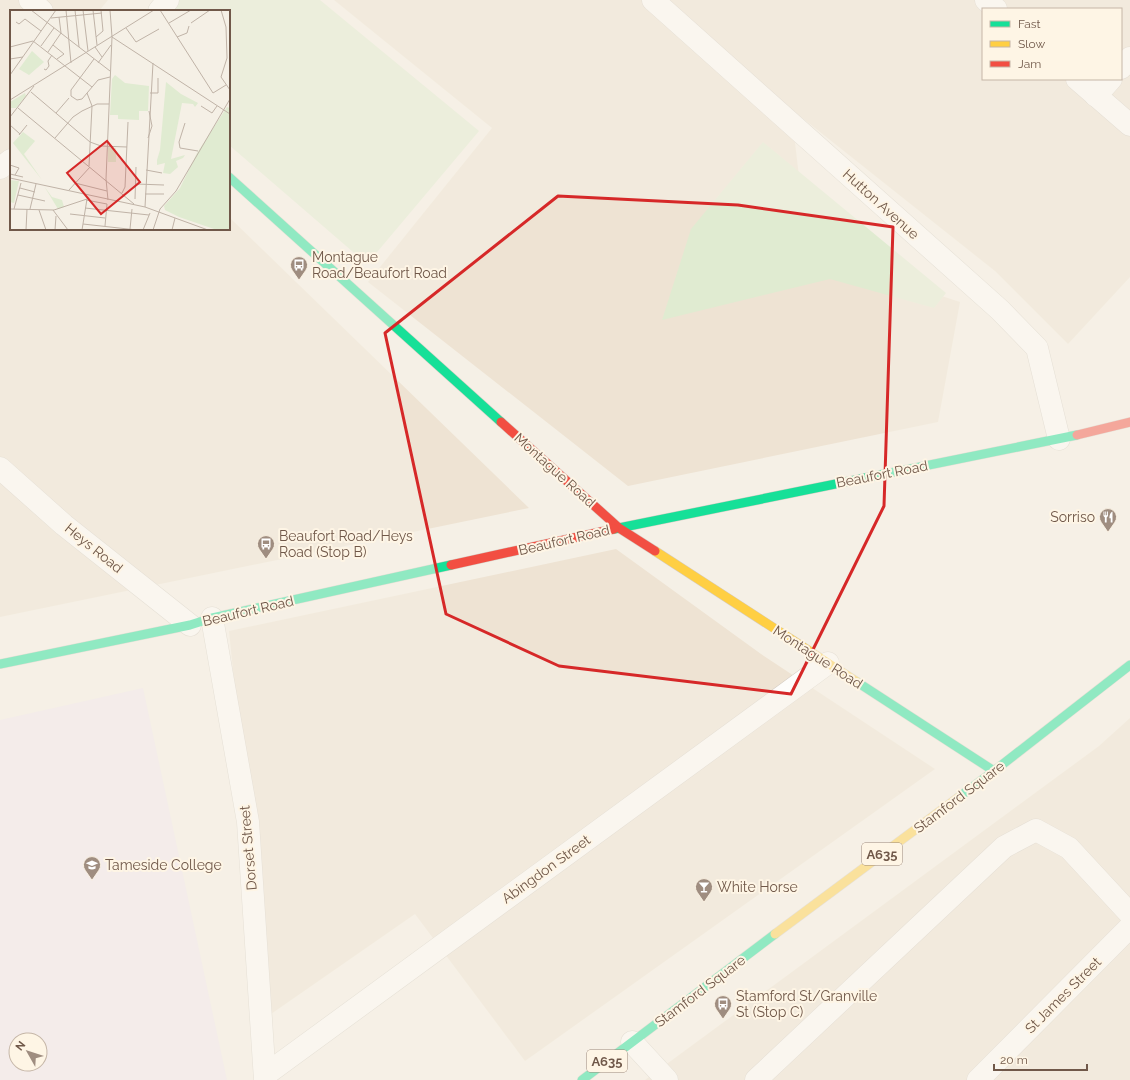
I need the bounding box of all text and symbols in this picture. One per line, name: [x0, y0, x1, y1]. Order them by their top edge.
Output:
legend: [982, 8, 1122, 80]
inset map: [10, 10, 230, 230]
text: Fast: [1018, 17, 1041, 31]
text: Slow: [1018, 37, 1045, 51]
text: Jam: [1018, 57, 1041, 71]
street label: Hutton Avenue: [840, 166, 922, 242]
place label: Montague Road/Beaufort Road: [312, 249, 447, 281]
bus stop icon: Montague Road/Beaufort Road: [289, 255, 309, 280]
street label: Montague Road: [511, 430, 599, 510]
street label: Beaufort Road: [835, 457, 929, 491]
restaurant icon: Sorriso: [1098, 507, 1118, 532]
place label: Sorriso: [1050, 509, 1095, 525]
street label: Heys Road: [62, 520, 126, 576]
street label: Beaufort Road: [517, 522, 611, 558]
place label: Beaufort Road/Heys Road (Stop B): [279, 528, 413, 560]
bus stop icon: Beaufort Road/Heys Road (Stop B): [256, 534, 276, 559]
street label: Beaufort Road: [201, 593, 295, 629]
street label: Montague Road: [770, 622, 866, 692]
street label: Stamford Square: [911, 758, 1007, 836]
street label: Dorset Street: [236, 805, 260, 891]
street label: Abingdon Street: [499, 831, 594, 906]
road number: A635: [862, 843, 902, 865]
school or university icon: Tameside College: [82, 855, 102, 880]
place label: Tameside College: [105, 857, 222, 873]
bar icon: White Horse: [694, 877, 714, 902]
place label: White Horse: [717, 879, 798, 895]
street label: Stamford Square: [652, 952, 748, 1030]
street label: St James Street: [1022, 954, 1104, 1036]
place label: Stamford St/Granville St (Stop C): [736, 988, 877, 1020]
bus stop icon: Stamford St/Granville St (Stop C): [713, 994, 733, 1019]
north arrow: [8, 1032, 48, 1072]
text: N: [13, 1039, 28, 1053]
scale bar: [994, 1046, 1087, 1072]
road number: A635: [587, 1050, 627, 1072]
text: 20 m: [1000, 1053, 1028, 1067]

